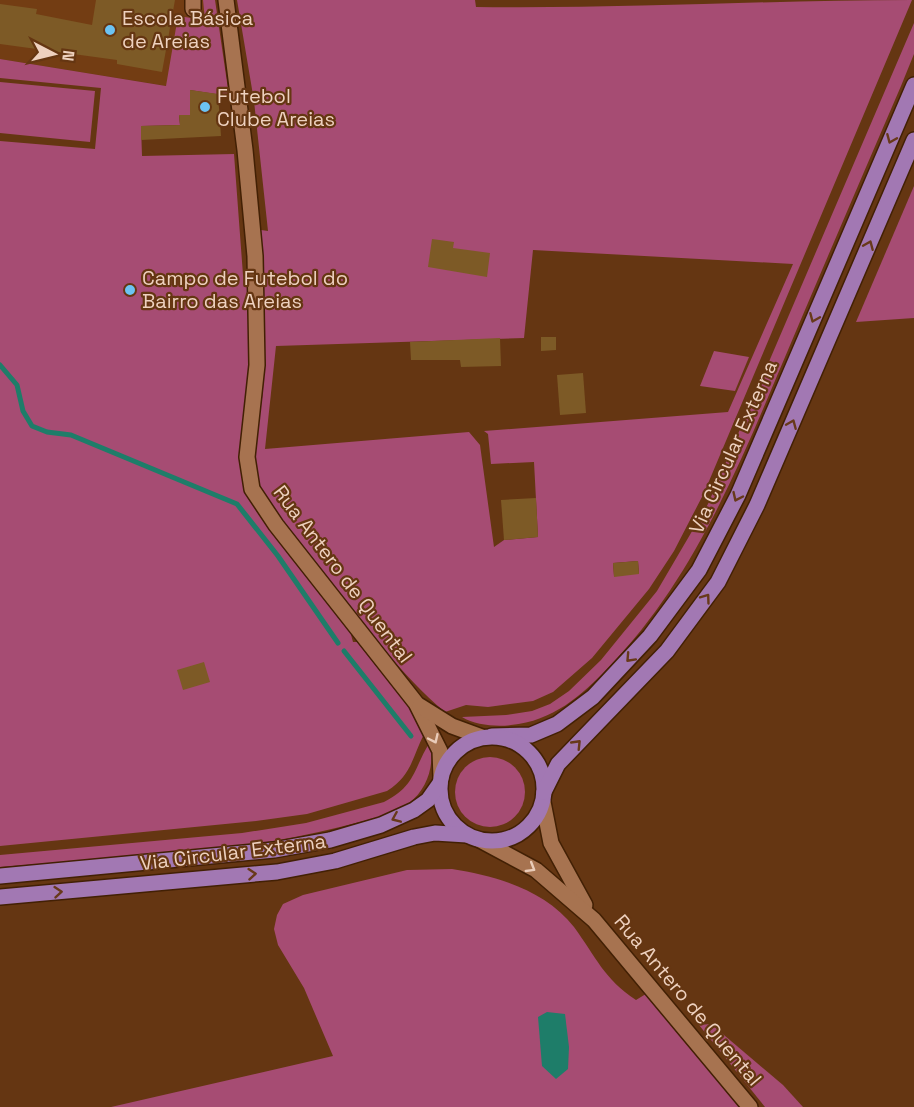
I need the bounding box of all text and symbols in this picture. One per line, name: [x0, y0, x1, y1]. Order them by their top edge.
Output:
place label: Escola Básica de Areias: [122, 5, 253, 54]
marker: Escola Básica de Areias: [103, 23, 117, 37]
north arrow: [24, 24, 84, 84]
text: N: [57, 49, 79, 62]
place label: Futebol Clube Areias: [217, 83, 335, 132]
marker: Futebol Clube Areias: [198, 100, 212, 114]
one-way arrow: [886, 132, 898, 143]
one-way arrow: [862, 240, 874, 251]
place label: Campo de Futebol do Bairro das Areias: [142, 265, 348, 314]
marker: Campo de Futebol do Bairro das Areias: [123, 283, 137, 297]
one-way arrow: [809, 311, 821, 322]
street label: Via Circular Externa: [683, 356, 783, 538]
one-way arrow: [785, 419, 797, 430]
street label: Rua Antero de Quental: [268, 480, 418, 668]
one-way arrow: [732, 490, 744, 501]
one-way arrow: [699, 594, 710, 605]
one-way arrow: [626, 651, 637, 662]
one-way arrow: [427, 732, 439, 743]
one-way arrow: [570, 740, 581, 751]
one-way arrow: [391, 811, 402, 823]
street label: Via Circular Externa: [138, 828, 328, 876]
one-way arrow: [525, 861, 535, 872]
one-way arrow: [248, 868, 257, 881]
one-way arrow: [54, 886, 63, 899]
street label: Rua Antero de Quental: [609, 909, 767, 1091]

